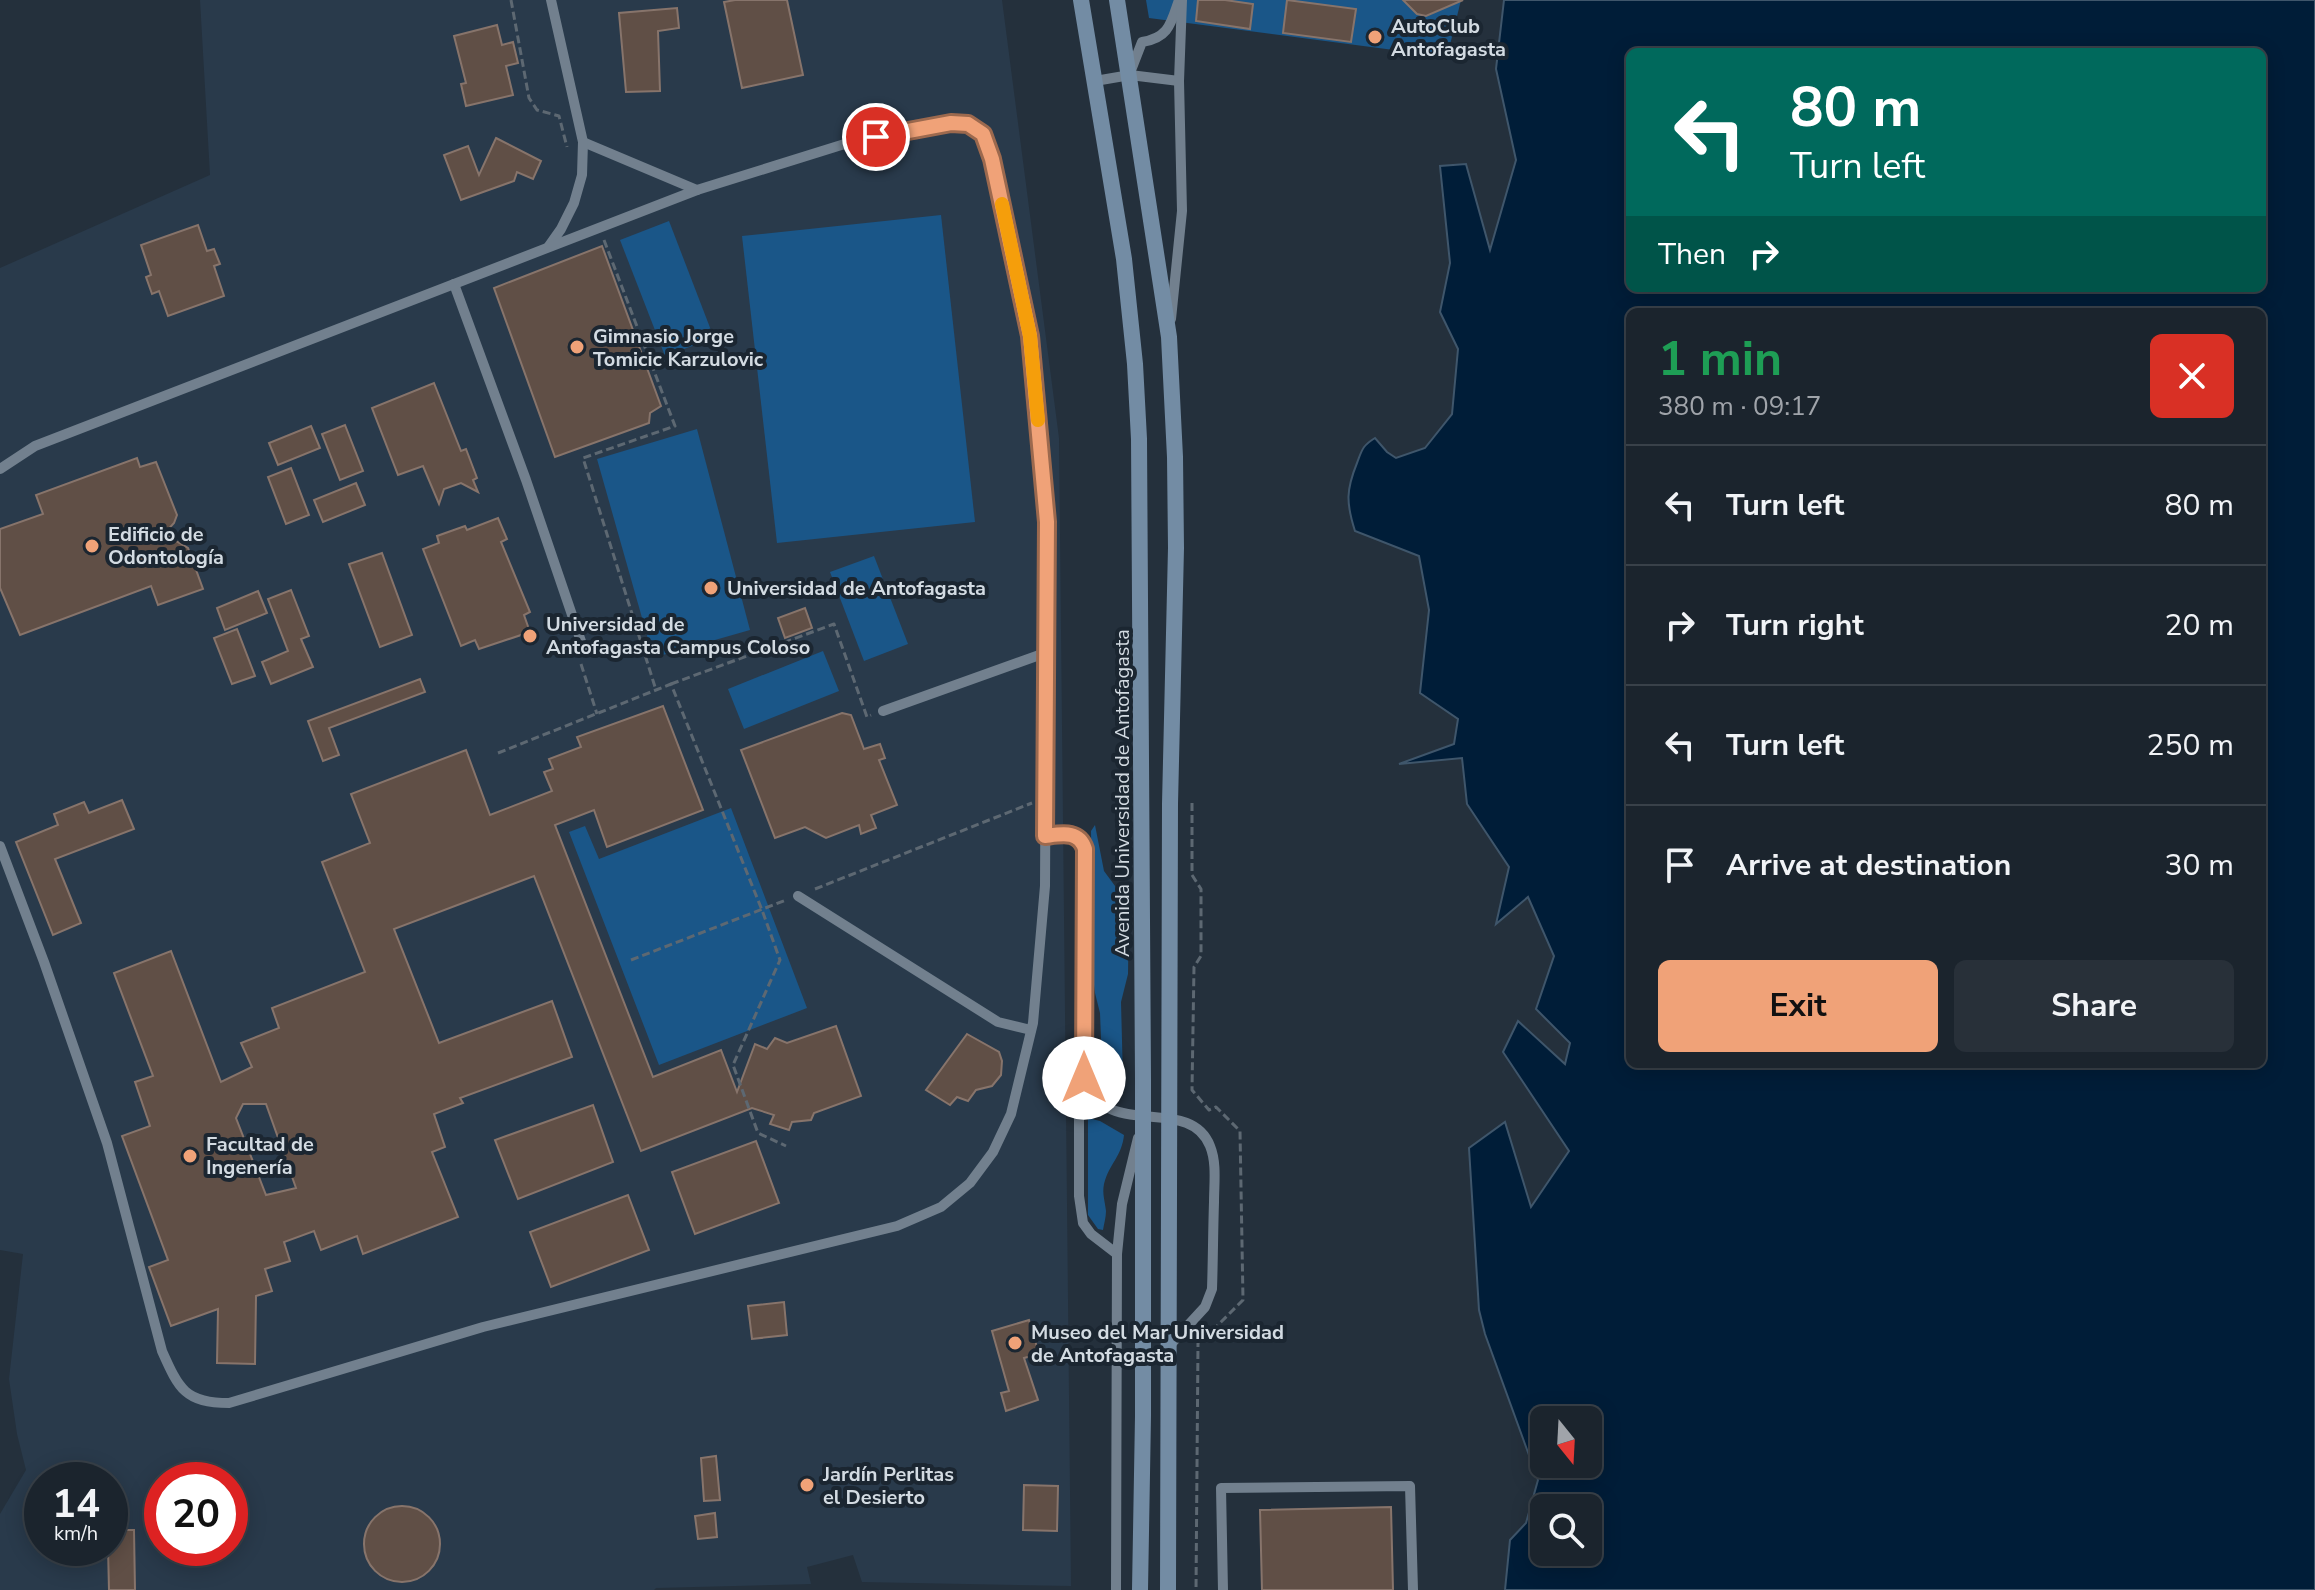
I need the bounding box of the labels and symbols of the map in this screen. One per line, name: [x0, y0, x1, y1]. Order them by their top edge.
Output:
place label: AutoClub Antofagasta: [1391, 13, 1506, 63]
marker: AutoClub Antofagasta: [1366, 28, 1384, 46]
pin: [842, 103, 910, 171]
place label: Gimnasio Jorge Tomicic Karzulovic: [593, 323, 764, 373]
marker: Gimnasio Jorge Tomicic Karzulovic: [568, 338, 586, 356]
place label: Edificio de Odontología: [108, 521, 224, 571]
marker: Edificio de Odontología: [83, 537, 101, 555]
place label: Universidad de Antofagasta: [727, 575, 986, 602]
marker: Universidad de Antofagasta: [702, 579, 720, 597]
place label: Universidad de Antofagasta Campus Coloso: [546, 611, 810, 661]
marker: Universidad de Antofagasta Campus Coloso: [521, 627, 539, 645]
street label: Avenida Universidad de Antofagasta: [1109, 629, 1136, 957]
position arrow: [1042, 1036, 1126, 1120]
place label: Facultad de Ingenería: [206, 1131, 314, 1181]
marker: Facultad de Ingenería: [181, 1147, 199, 1165]
place label: Museo del Mar Universidad de Antofagasta: [1031, 1319, 1284, 1369]
marker: Museo del Mar Universidad de Antofagasta: [1006, 1334, 1024, 1352]
north arrow: [1530, 1406, 1602, 1478]
place label: Jardín Perlitas el Desierto: [822, 1461, 954, 1511]
speed limit sign: 20: [144, 1462, 248, 1566]
marker: Jardín Perlitas el Desierto: [798, 1476, 816, 1494]

